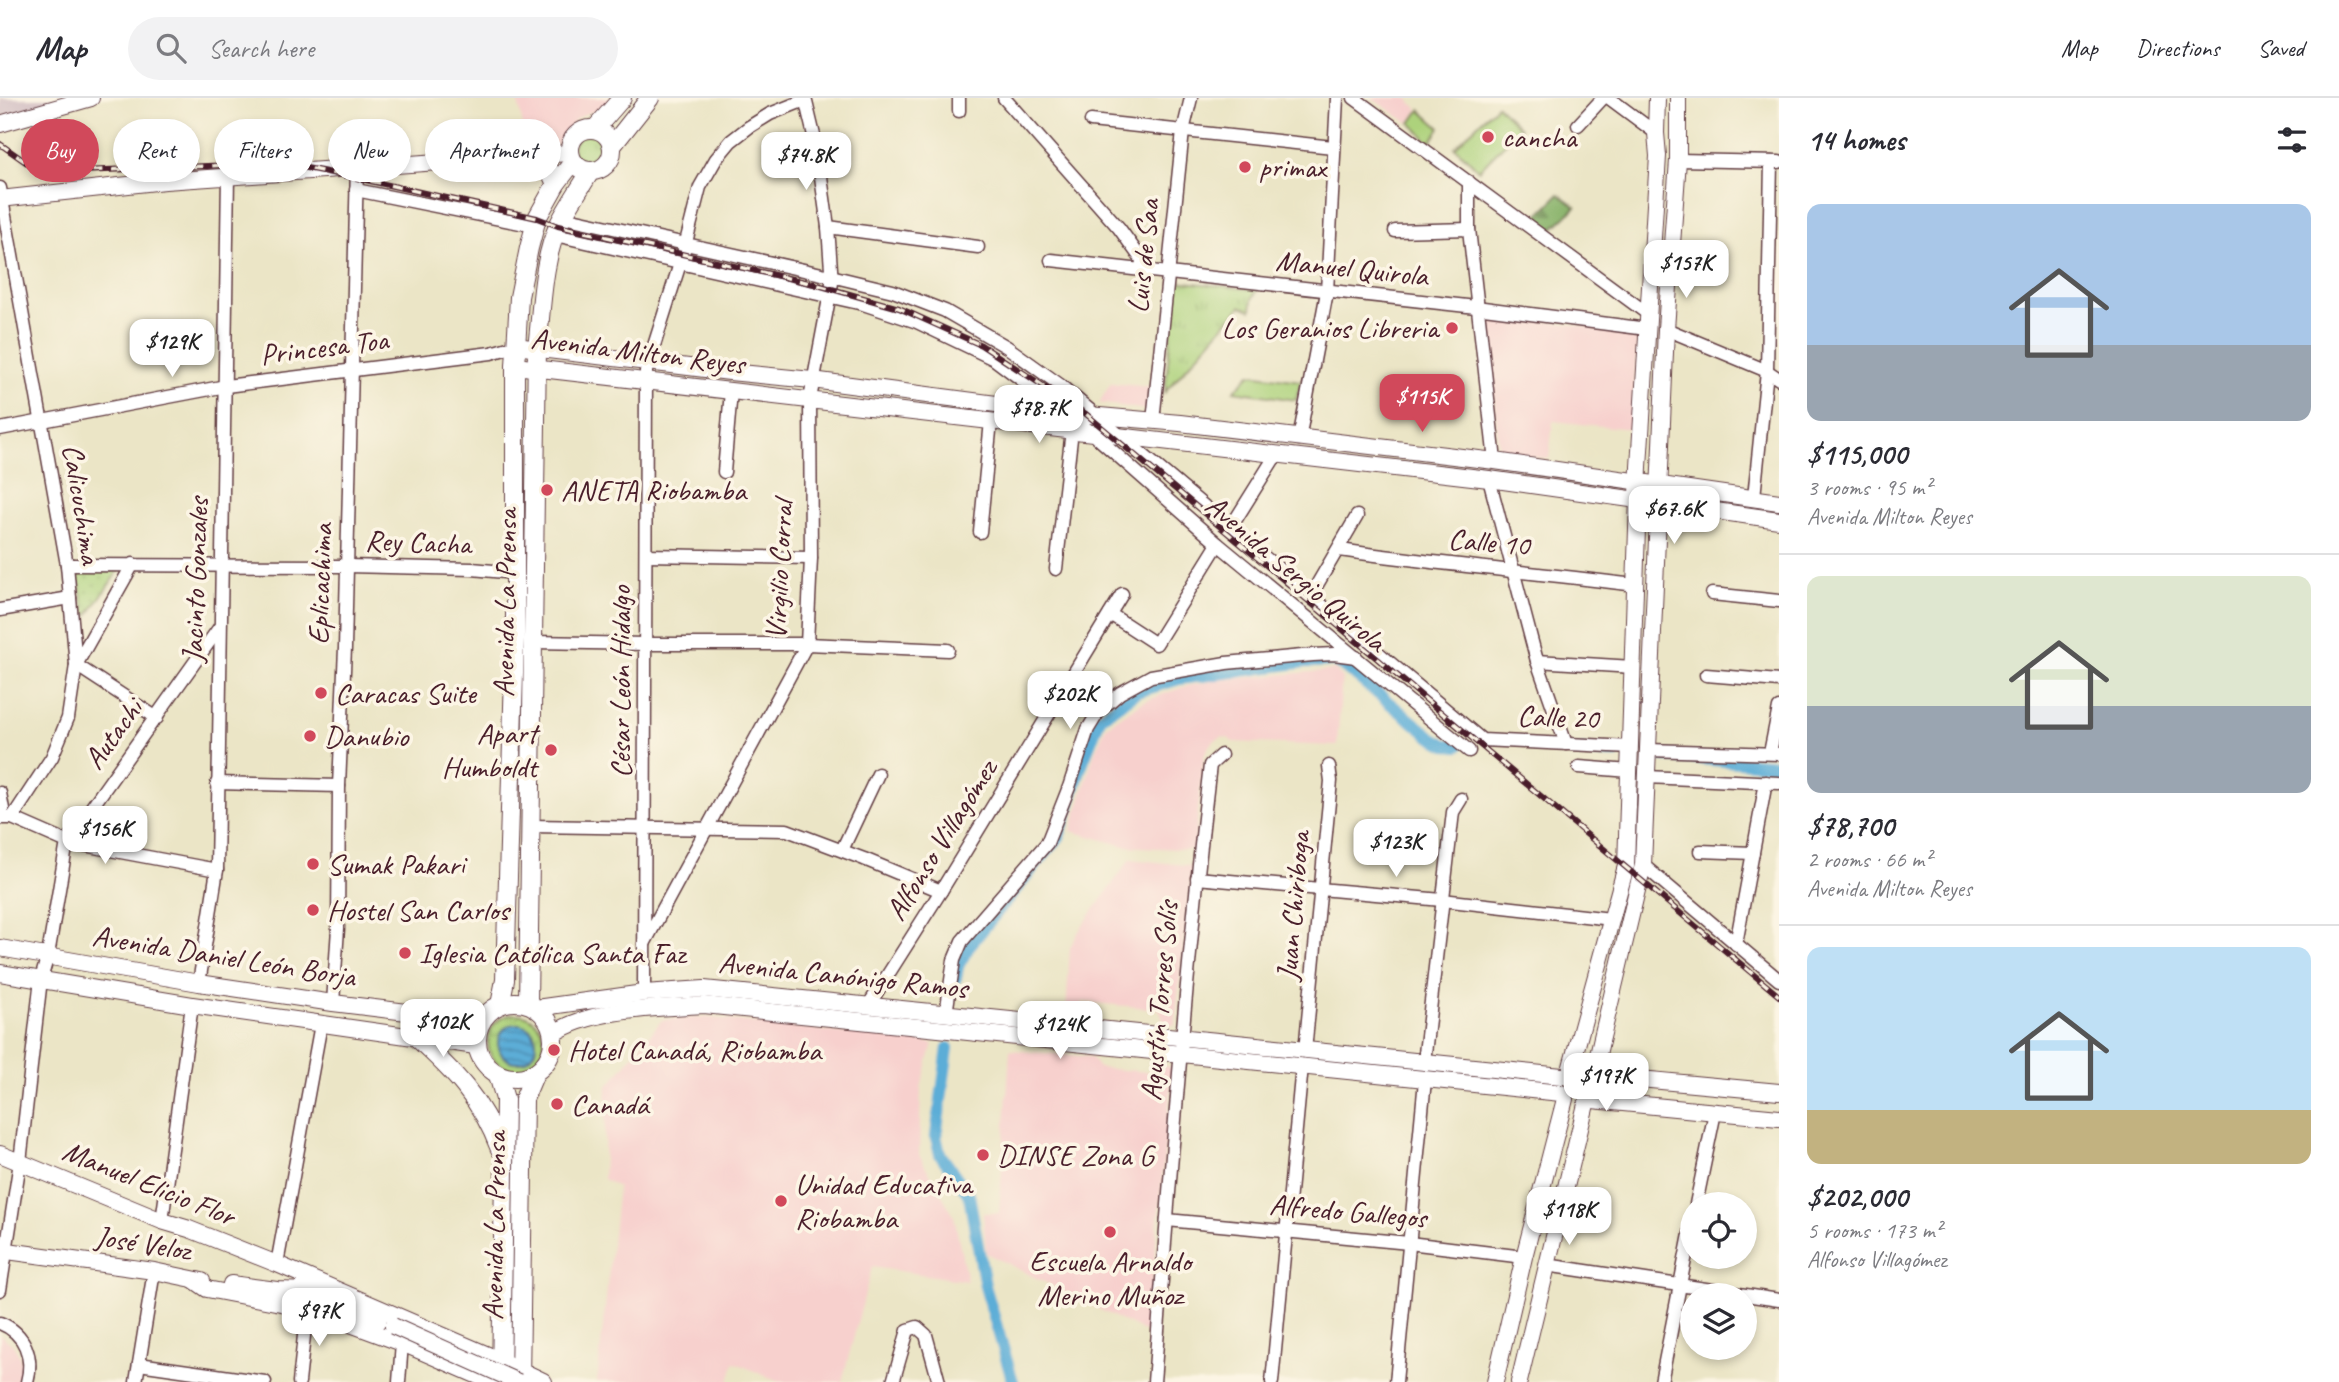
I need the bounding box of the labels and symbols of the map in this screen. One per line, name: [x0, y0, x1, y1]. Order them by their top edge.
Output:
place label: cancha: [1502, 118, 1578, 156]
marker: cancha: [1480, 129, 1496, 145]
pin: $74.8K: [749, 132, 863, 192]
place label: primax: [1259, 148, 1329, 186]
marker: primax: [1237, 159, 1253, 175]
street label: Luis de Saa: [1118, 195, 1168, 315]
pin: $157K: [1637, 240, 1735, 300]
street label: Manuel Quirola: [1274, 241, 1432, 295]
place label: Los Geranios Libreria: [1221, 309, 1441, 347]
street label: Avenida Milton Reyes: [529, 319, 750, 383]
pin: $129K: [123, 320, 221, 379]
street label: Princesa Toa: [258, 320, 392, 374]
marker: Los Geranios Libreria: [1444, 320, 1460, 336]
pin: $115K: [1373, 374, 1471, 434]
pin: $78.7K: [982, 386, 1096, 445]
street label: Calicuchima: [54, 441, 111, 569]
place label: ANETA Riobamba: [561, 471, 748, 509]
marker: ANETA Riobamba: [539, 482, 555, 498]
street label: Avenida Sergio Quirola: [1198, 486, 1396, 661]
pin: $67.6K: [1617, 486, 1731, 546]
street label: Jacinto Gonzales: [173, 494, 217, 665]
street label: Virgilio Corral: [756, 494, 802, 641]
street label: Avenida La Prensa: [484, 506, 526, 697]
street label: Calle 10: [1447, 520, 1534, 565]
street label: Eplicachima: [299, 521, 341, 645]
street label: Rey Cacha: [364, 521, 474, 563]
street label: César León Hidalgo: [601, 585, 639, 778]
pin: $202K: [1021, 672, 1119, 731]
place label: Caracas Suite: [335, 674, 478, 712]
marker: Caracas Suite: [313, 685, 329, 701]
street label: Autachi: [75, 689, 153, 777]
street label: Calle 20: [1517, 697, 1602, 737]
place label: Apart Humboldt: [442, 714, 541, 786]
place label: Danubio: [324, 717, 410, 755]
marker: Danubio: [302, 728, 318, 744]
marker: Apart Humboldt: [543, 742, 559, 758]
street label: Alfonso Villagómez: [877, 751, 1007, 927]
pin: $156K: [56, 806, 154, 866]
pin: $123K: [1347, 820, 1445, 879]
street label: Juan Chiriboga: [1267, 827, 1319, 984]
place label: Sumak Pakari: [327, 845, 468, 883]
marker: Sumak Pakari: [305, 856, 321, 872]
place label: Hostel San Carlos: [327, 891, 511, 929]
street label: Agustín Torres Solís: [1131, 897, 1187, 1102]
marker: Hostel San Carlos: [305, 902, 321, 918]
street label: Avenida Daniel León Borja: [90, 916, 360, 996]
place label: Iglesia Católica Santa Faz: [419, 934, 688, 972]
street label: Avenida Canónigo Ramos: [717, 943, 972, 1007]
marker: Iglesia Católica Santa Faz: [397, 945, 413, 961]
pin: $102K: [394, 1000, 492, 1059]
pin: $124K: [1011, 1002, 1109, 1061]
place label: Hotel Canadá, Riobamba: [568, 1031, 823, 1069]
marker: Hotel Canadá, Riobamba: [546, 1042, 562, 1058]
pin: $197K: [1557, 1054, 1655, 1113]
place label: Canadá: [571, 1085, 652, 1123]
marker: Canadá: [549, 1096, 565, 1112]
street label: Avenida La Prensa: [473, 1129, 515, 1320]
street label: Manuel Elicio Flor: [57, 1131, 243, 1236]
place label: DINSE Zona G: [997, 1136, 1157, 1174]
marker: DINSE Zona G: [975, 1147, 991, 1163]
place label: Unidad Educativa Riobamba: [795, 1165, 974, 1237]
street label: Alfredo Gallegos: [1268, 1185, 1431, 1237]
pin: $118K: [1520, 1188, 1618, 1247]
marker: Unidad Educativa Riobamba: [773, 1193, 789, 1209]
street label: José Veloz: [91, 1216, 196, 1270]
marker: Escuela Arnaldo Merino Muñoz: [1102, 1224, 1118, 1240]
place label: Escuela Arnaldo Merino Muñoz: [1029, 1242, 1194, 1314]
pin: $97K: [278, 1288, 360, 1348]

